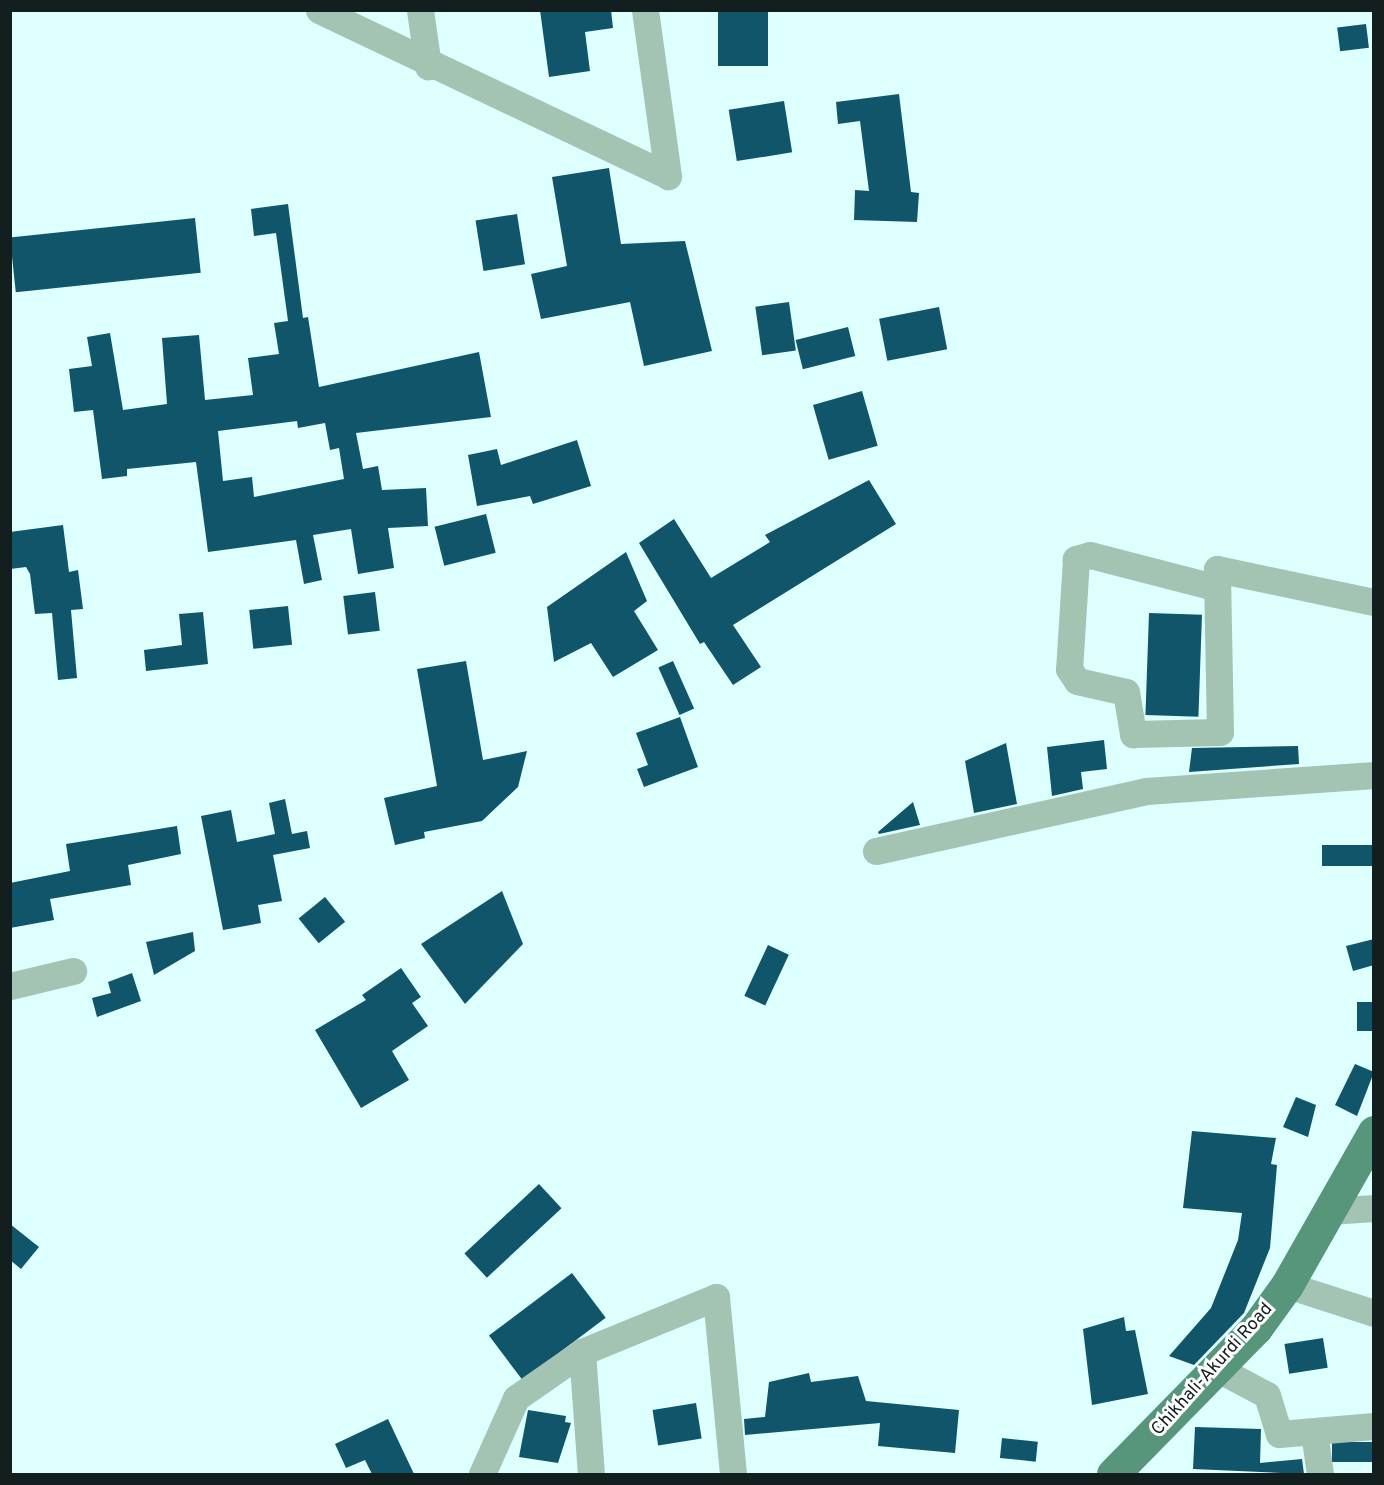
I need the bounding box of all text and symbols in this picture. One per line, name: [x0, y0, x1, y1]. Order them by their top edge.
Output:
street label: Chikhali-Akurdi Road: [1148, 1299, 1278, 1441]

